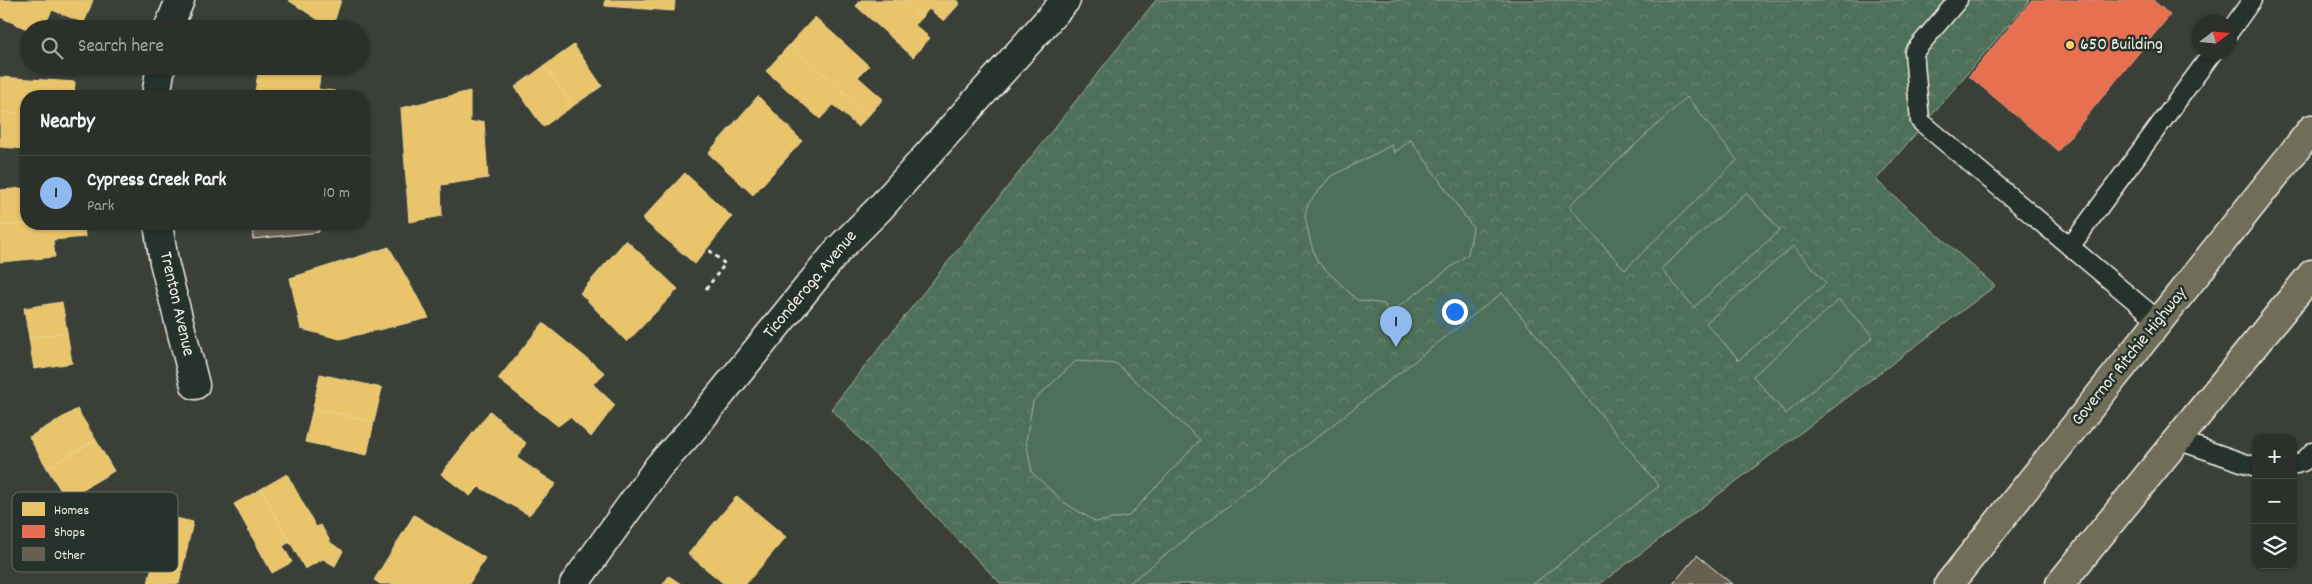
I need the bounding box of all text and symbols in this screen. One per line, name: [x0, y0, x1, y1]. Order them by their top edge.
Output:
north arrow: [2192, 15, 2237, 60]
search box: [20, 20, 370, 75]
place label: 650 Building: [2080, 33, 2163, 58]
icon: search: [38, 34, 66, 62]
text: Search here: [78, 34, 164, 61]
marker: 650 Building: [2064, 39, 2076, 51]
text: Nearby: [40, 108, 95, 138]
text: Cypress Creek Park: [87, 168, 226, 195]
text: 1: [54, 182, 58, 205]
text: 10 m: [323, 182, 350, 205]
text: Park: [87, 195, 114, 218]
street label: Ticonderoga Avenue: [758, 225, 864, 345]
street label: Trenton Avenue: [152, 249, 200, 359]
street label: Governor Ritchie Highway: [2066, 282, 2194, 432]
your location: [1442, 299, 1468, 325]
pin: 1: [1380, 306, 1412, 347]
map controls: [2252, 434, 2297, 569]
button: +: [2252, 434, 2297, 479]
button: −: [2252, 479, 2297, 524]
legend: [12, 492, 178, 572]
text: Homes: [54, 501, 89, 521]
text: Shops: [54, 523, 85, 543]
button: layers: [2252, 524, 2297, 569]
text: Other: [54, 546, 86, 566]

